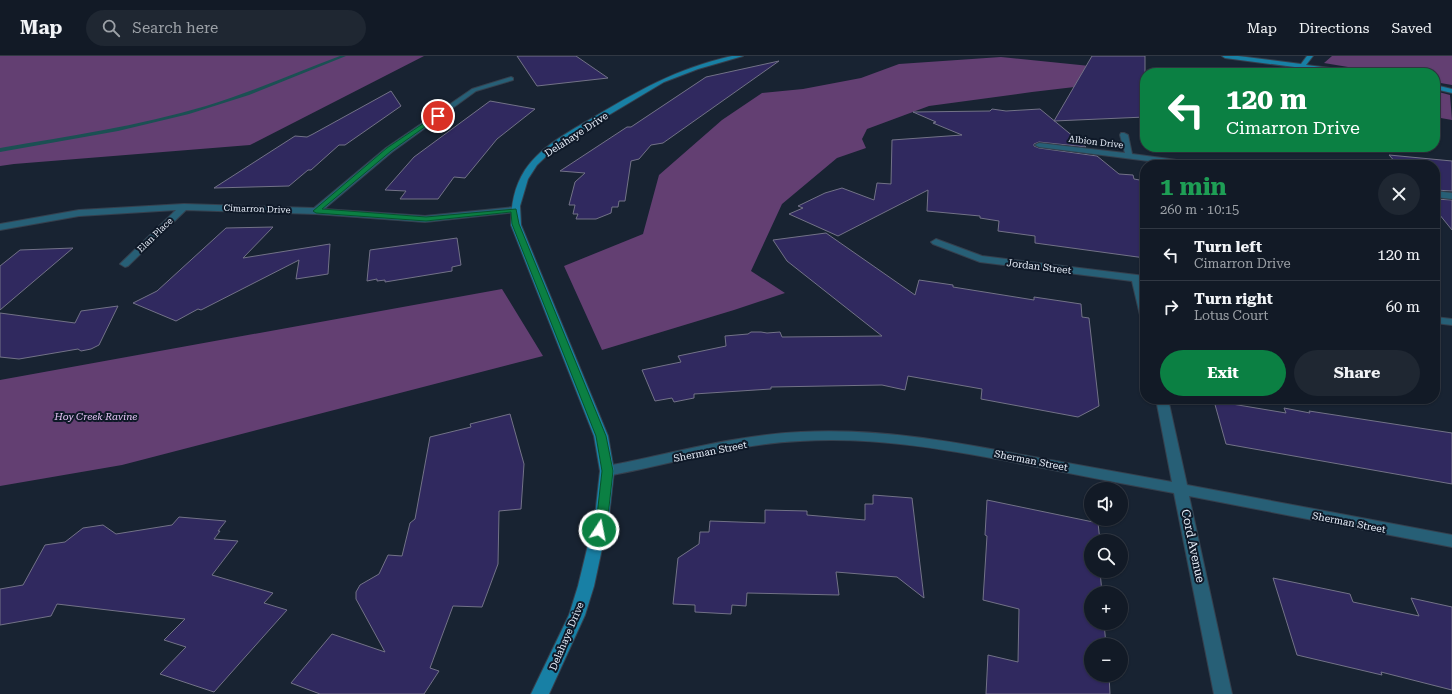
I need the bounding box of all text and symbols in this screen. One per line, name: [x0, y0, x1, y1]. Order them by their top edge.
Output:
search box: [86, 10, 366, 46]
text: Map: [20, 16, 62, 39]
icon: search: [100, 17, 122, 39]
text: Search here: [132, 19, 218, 37]
text: Map: [1247, 20, 1277, 36]
text: Directions: [1299, 20, 1369, 36]
text: Saved: [1391, 20, 1432, 36]
text: 120 m: [1226, 83, 1307, 116]
icon: left: [1160, 84, 1212, 136]
pin: [421, 99, 455, 133]
icon: arrive: [427, 105, 449, 127]
street label: Delahaye Drive: [543, 110, 610, 159]
text: Cimarron Drive: [1226, 117, 1360, 138]
street label: Albion Drive: [1068, 134, 1124, 150]
text: 1 min: [1160, 173, 1227, 201]
button: close: [1378, 173, 1420, 215]
text: 260 m · 10:15: [1160, 202, 1239, 217]
street label: Cimarron Drive: [223, 203, 291, 215]
street label: Elan Place: [135, 216, 175, 254]
text: Turn left: [1194, 238, 1262, 256]
icon: left: [1160, 244, 1182, 266]
text: 120 m: [1377, 246, 1420, 264]
text: Cimarron Drive: [1194, 256, 1291, 271]
street label: Jordan Street: [1006, 257, 1072, 276]
text: Turn right: [1194, 290, 1273, 308]
icon: right: [1160, 296, 1182, 318]
text: 60 m: [1386, 298, 1420, 316]
text: Lotus Court: [1194, 308, 1268, 323]
button: Exit: [1160, 350, 1286, 396]
button: Share: [1294, 350, 1420, 396]
park label: Hoy Creek Ravine: [54, 411, 137, 422]
street label: Sherman Street: [672, 439, 748, 464]
street label: Sherman Street: [993, 448, 1069, 473]
map controls: [1084, 482, 1128, 682]
button: sound: [1084, 482, 1128, 526]
street label: Cord Avenue: [1178, 508, 1208, 584]
position arrow: [578, 509, 620, 551]
street label: Sherman Street: [1311, 510, 1387, 535]
button: search: [1084, 534, 1128, 578]
button: +: [1084, 586, 1128, 630]
street label: Delahaye Drive: [547, 600, 586, 672]
button: −: [1084, 638, 1128, 682]

